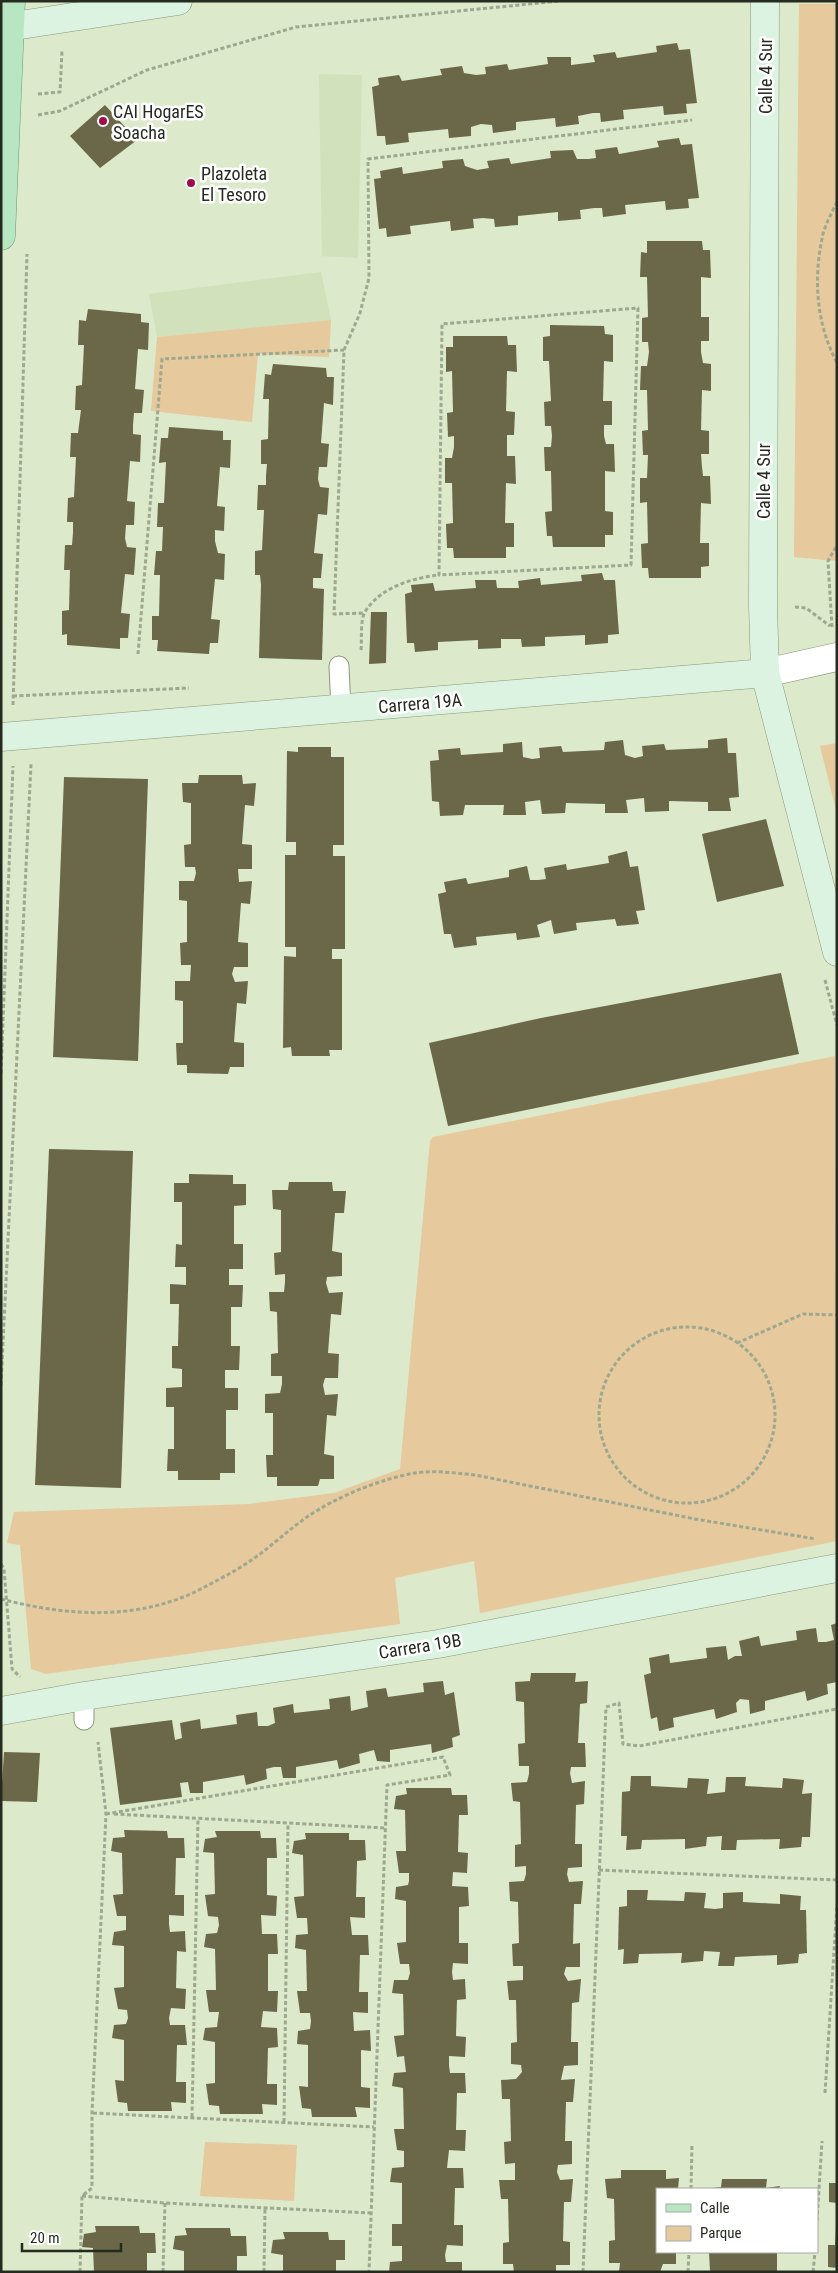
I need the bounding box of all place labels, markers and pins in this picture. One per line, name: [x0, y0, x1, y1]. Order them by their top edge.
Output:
place label: CAI HogarES Soacha: [113, 101, 204, 143]
marker: CAI HogarES Soacha: [97, 115, 109, 127]
place label: Plazoleta El Tesoro: [201, 163, 267, 205]
marker: Plazoleta El Tesoro: [185, 177, 197, 189]

